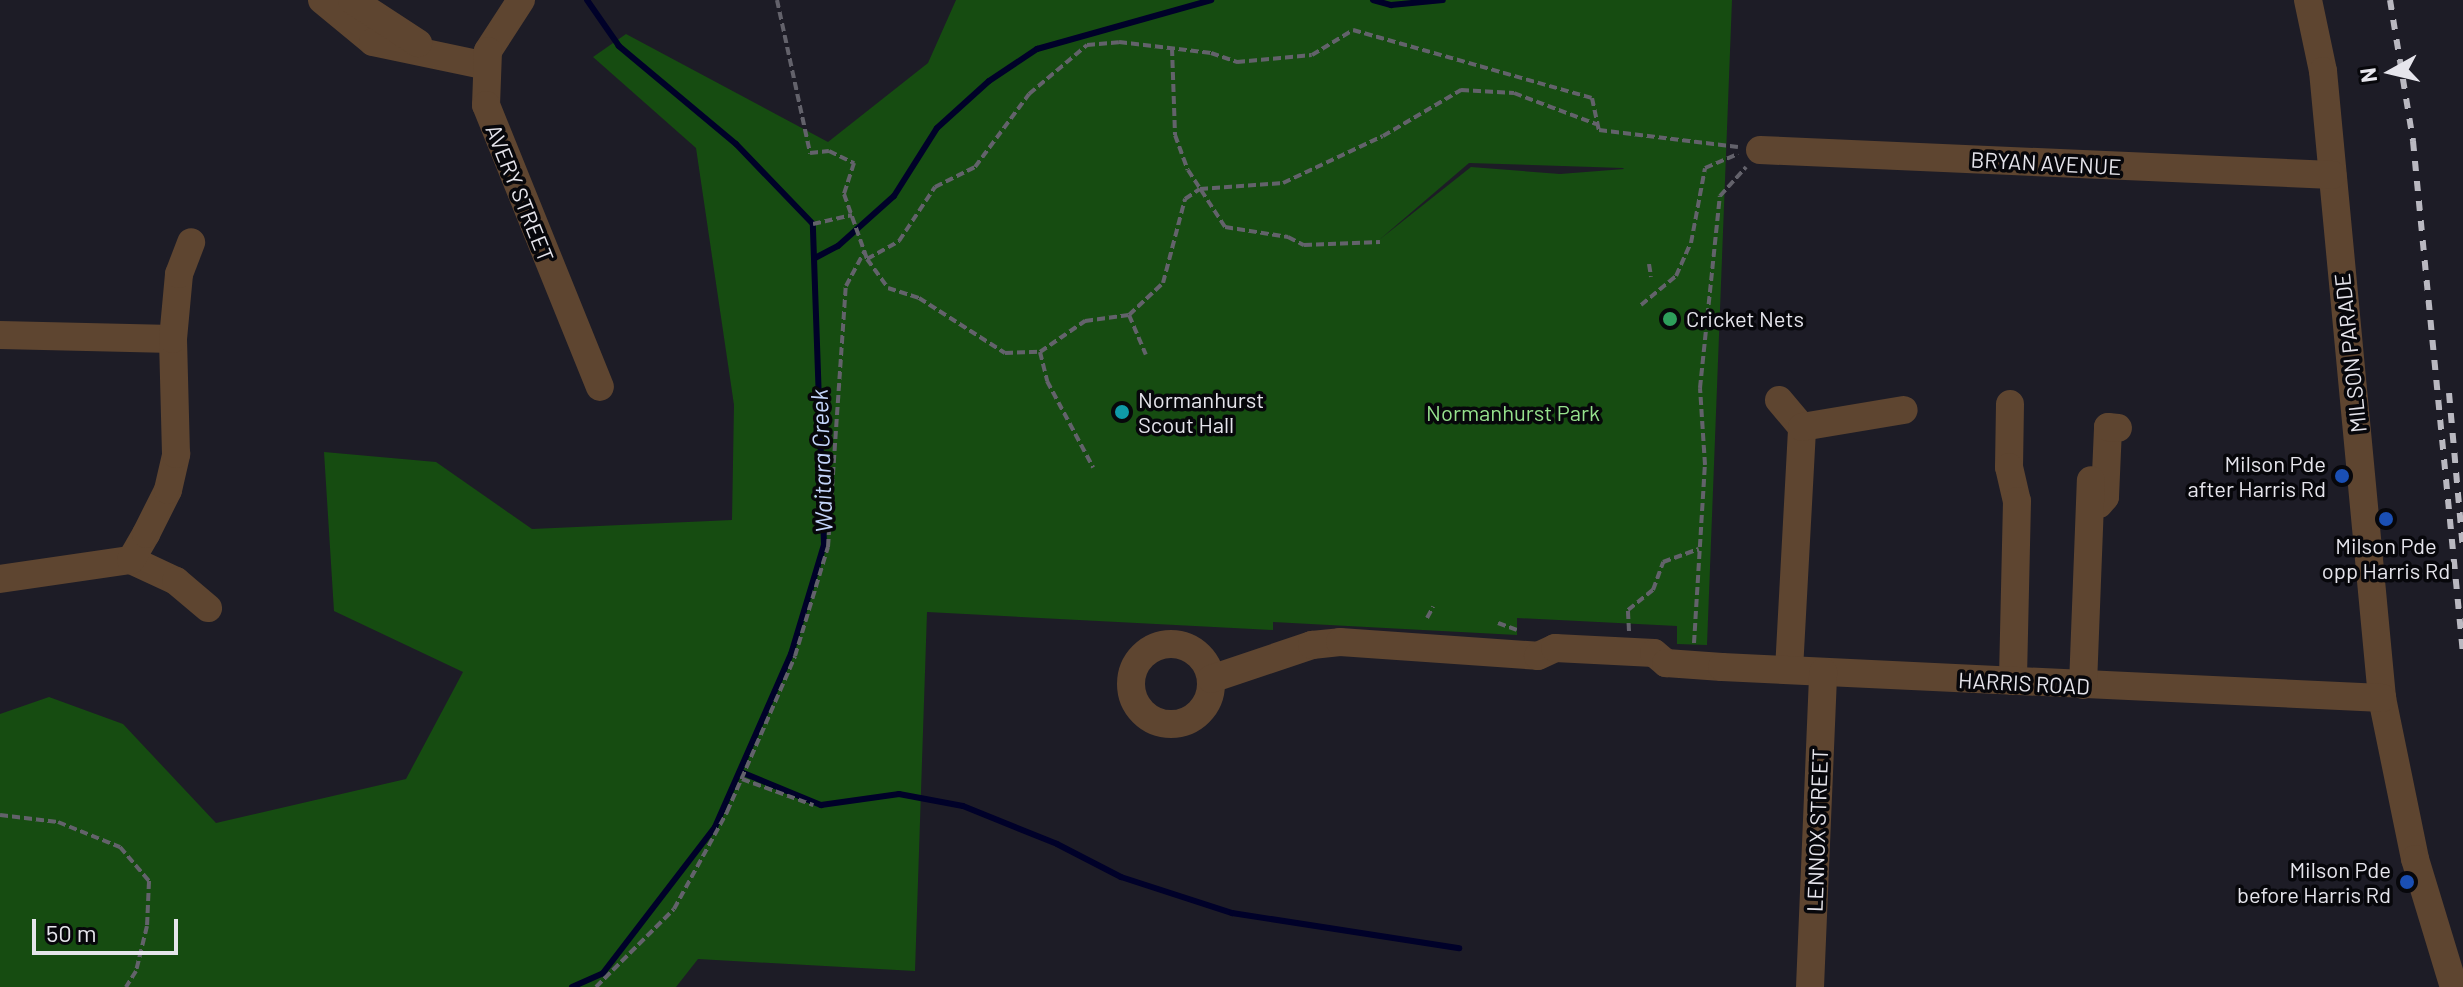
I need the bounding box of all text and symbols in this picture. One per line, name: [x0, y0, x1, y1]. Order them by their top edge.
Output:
north arrow: [2351, 32, 2431, 112]
text: N: [2353, 66, 2381, 84]
street label: AVERY STREET: [480, 120, 560, 266]
street label: BRYAN AVENUE: [1970, 146, 2122, 180]
street label: MILSON PARADE: [2329, 272, 2371, 434]
place label: Cricket Nets: [1686, 306, 1804, 332]
marker: Cricket Nets: [1661, 310, 1679, 328]
place label: Normanhurst Scout Hall: [1138, 386, 1264, 438]
water label: Waitara Creek: [804, 389, 838, 533]
park label: Normanhurst Park: [1426, 400, 1600, 426]
marker: Normanhurst Scout Hall: [1113, 403, 1131, 421]
place label: Milson Pde after Harris Rd: [2188, 450, 2326, 502]
marker: Milson Pde after Harris Rd: [2333, 467, 2351, 485]
marker: Milson Pde opp Harris Rd: [2377, 510, 2395, 528]
place label: Milson Pde opp Harris Rd: [2322, 532, 2450, 584]
street label: HARRIS ROAD: [1957, 666, 2091, 700]
street label: LENNOX STREET: [1801, 748, 1833, 912]
place label: Milson Pde before Harris Rd: [2237, 856, 2391, 908]
marker: Milson Pde before Harris Rd: [2398, 873, 2416, 891]
scale bar: [36, 903, 182, 953]
text: 50 m: [46, 918, 97, 947]

